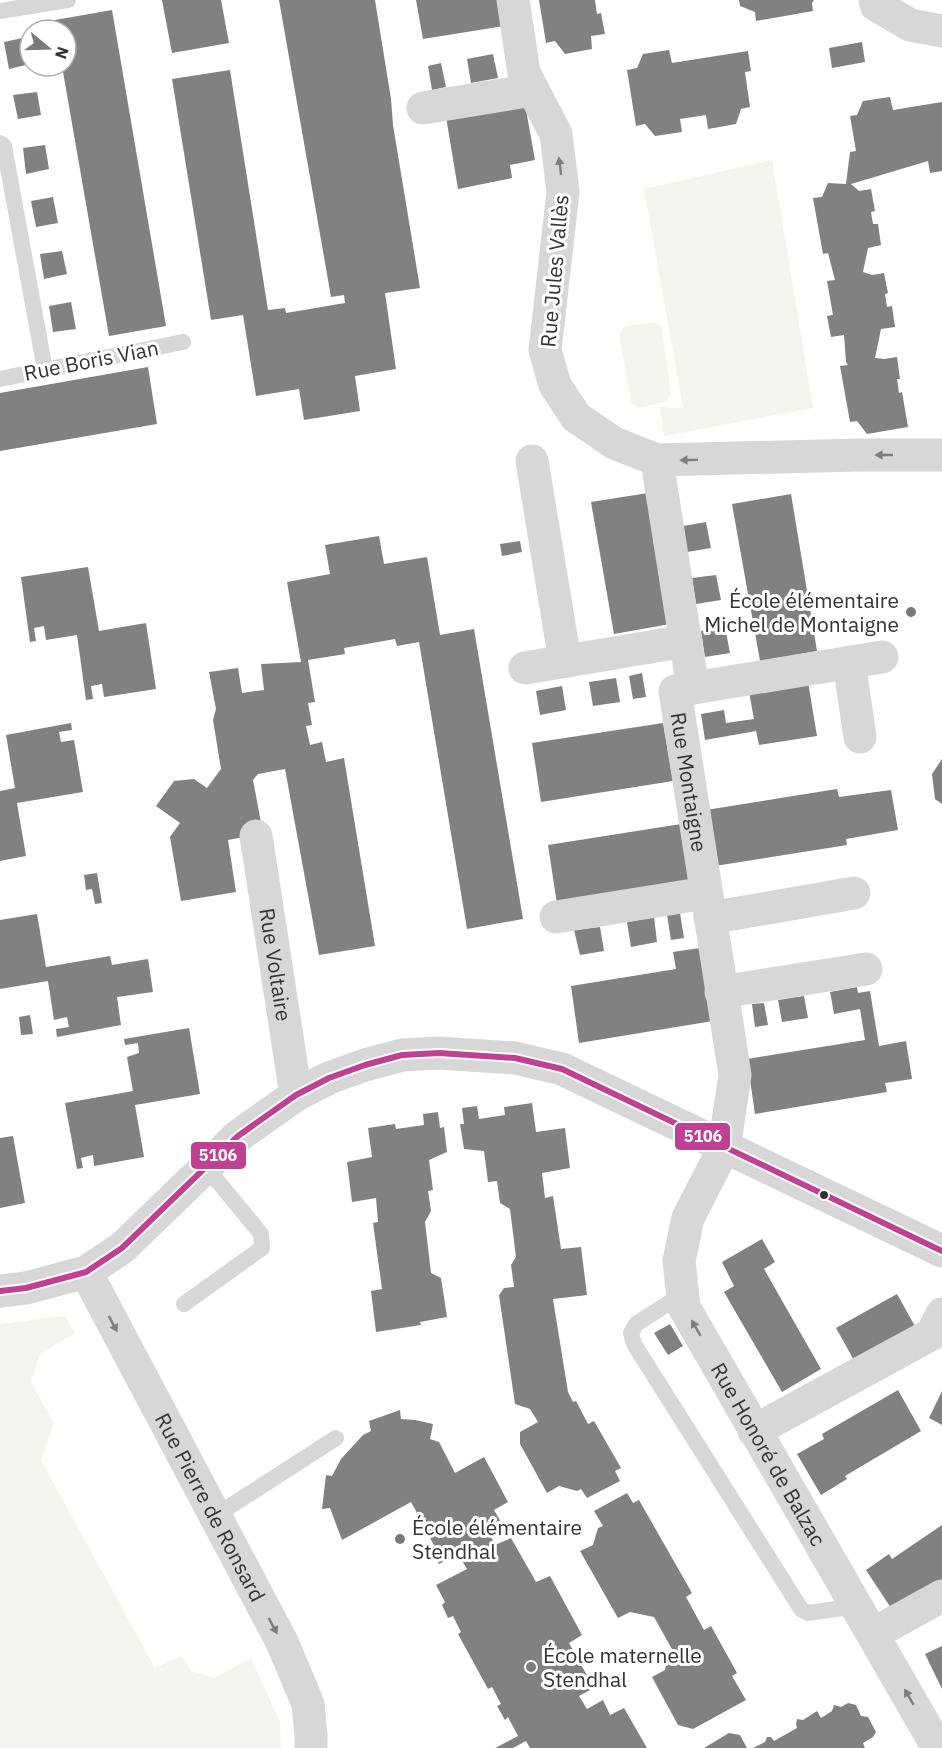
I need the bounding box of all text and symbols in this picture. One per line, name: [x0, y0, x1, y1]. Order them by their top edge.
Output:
north arrow: [18, 18, 78, 78]
text: N: [51, 44, 74, 62]
one-way arrow: [555, 157, 564, 176]
street label: Rue Jules Vallès: [533, 193, 575, 349]
street label: Rue Boris Vian: [21, 333, 161, 387]
one-way arrow: [874, 450, 893, 460]
one-way arrow: [679, 455, 698, 464]
place label: École élémentaire Michel de Montaigne: [704, 586, 899, 638]
marker: École élémentaire Michel de Montaigne: [904, 605, 918, 619]
street label: Rue Montaigne: [664, 710, 714, 854]
street label: Rue Voltaire: [253, 906, 298, 1023]
line badge: 5106: [674, 1122, 731, 1151]
text: 5106: [684, 1126, 723, 1146]
line badge: 5106: [190, 1141, 247, 1170]
text: 5106: [199, 1145, 238, 1165]
unlabelled marker: [818, 1189, 830, 1201]
one-way arrow: [108, 1315, 118, 1332]
one-way arrow: [691, 1319, 701, 1336]
street label: Rue Honoré de Balzac: [705, 1357, 833, 1551]
street label: Rue Pierre de Ronsard: [149, 1408, 272, 1606]
place label: École élémentaire Stendhal: [412, 1513, 582, 1565]
marker: École élémentaire Stendhal: [393, 1532, 407, 1546]
one-way arrow: [268, 1618, 278, 1635]
place label: École maternelle Stendhal: [543, 1641, 702, 1693]
marker: École maternelle Stendhal: [524, 1660, 538, 1674]
one-way arrow: [904, 1688, 914, 1705]

